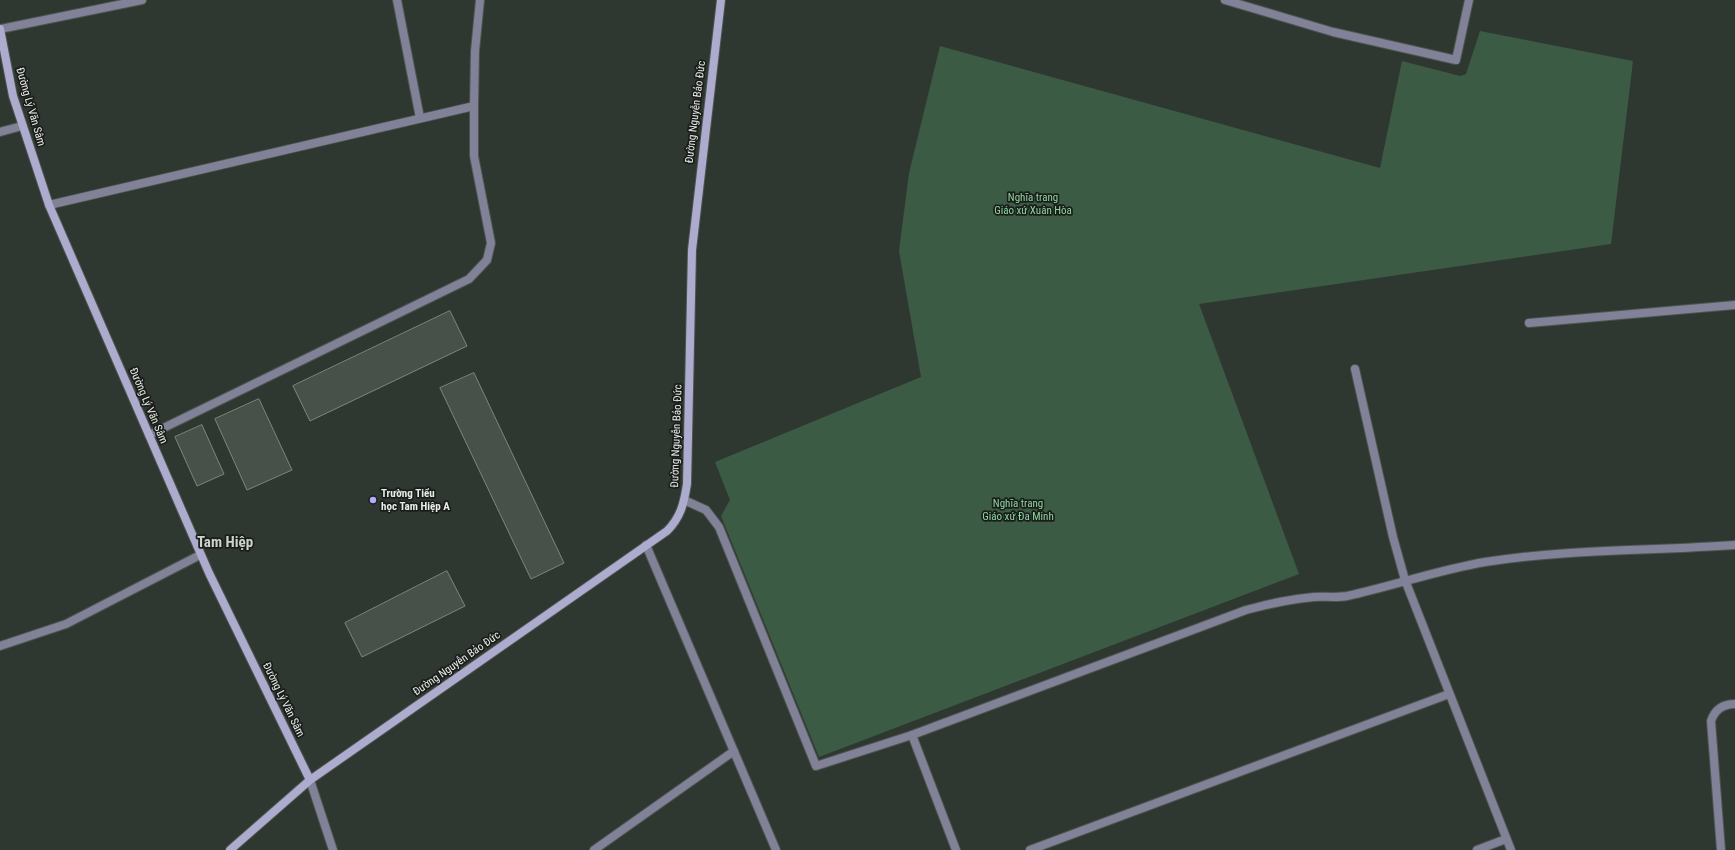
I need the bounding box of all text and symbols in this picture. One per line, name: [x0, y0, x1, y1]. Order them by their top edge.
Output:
street label: Đường Nguyễn Bảo Đức: [683, 60, 709, 164]
street label: Đường Lý Văn Sâm: [12, 66, 48, 148]
park label: Nghĩa trang Giáo xứ Xuân Hòa: [994, 191, 1072, 217]
street label: Đường Lý Văn Sâm: [126, 366, 170, 446]
street label: Đường Nguyễn Bảo Đức: [669, 384, 685, 488]
place label: Trường Tiểu học Tam Hiệp A: [381, 487, 450, 513]
marker: Trường Tiểu học Tam Hiệp A: [368, 495, 378, 505]
park label: Nghĩa trang Giáo xứ Đa Minh: [982, 497, 1054, 523]
district label: Tam Hiệp: [197, 534, 253, 552]
street label: Đường Nguyễn Bảo Đức: [411, 629, 503, 699]
street label: Đường Lý Văn Sâm: [259, 661, 307, 739]

